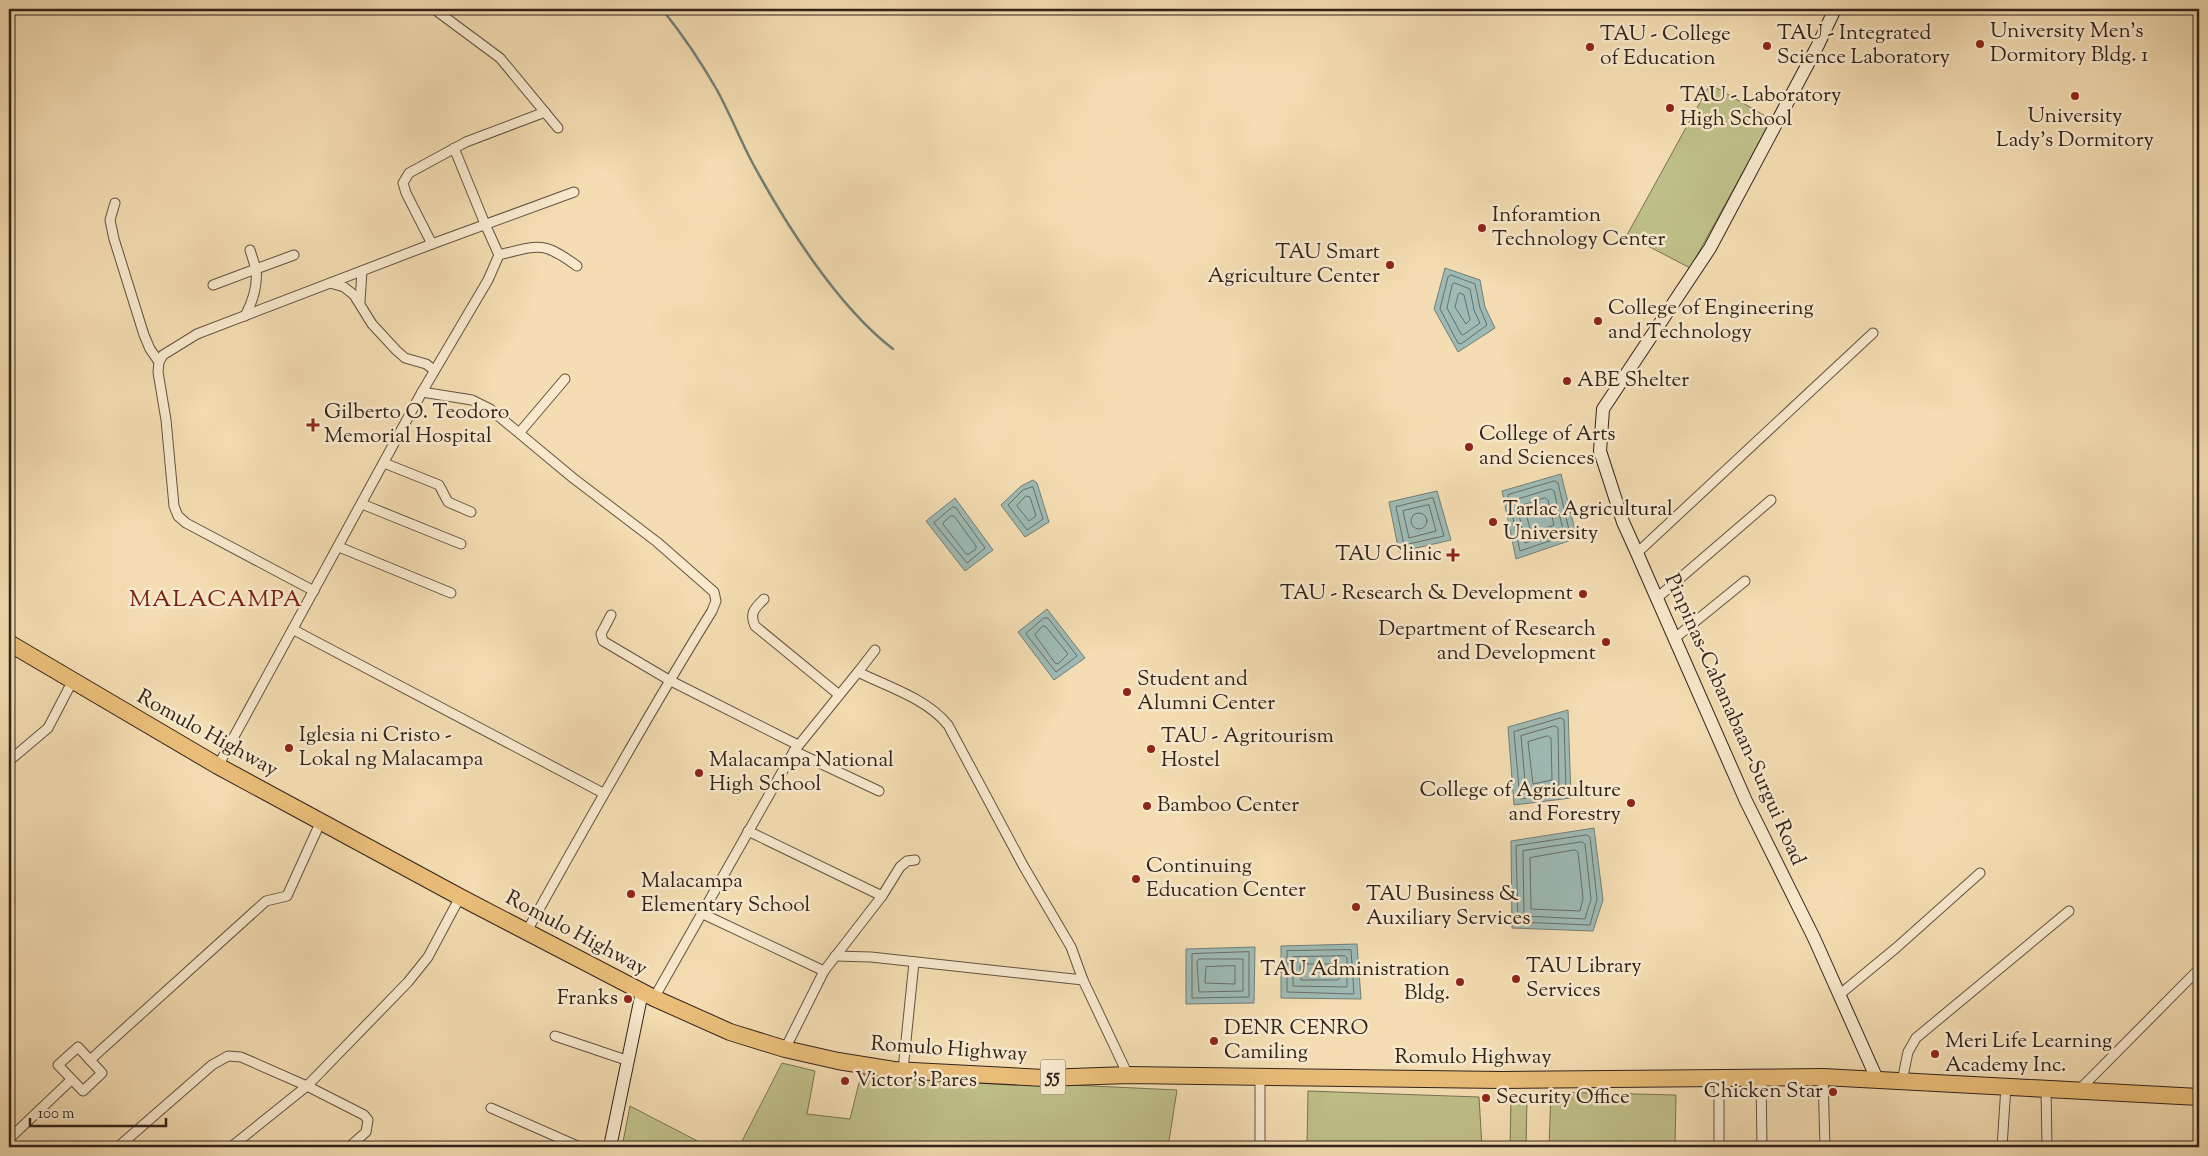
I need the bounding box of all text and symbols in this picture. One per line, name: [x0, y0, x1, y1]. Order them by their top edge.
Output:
place label: University Men's Dormitory Bldg. 1: [1990, 17, 2148, 71]
place label: TAU - Integrated Science Laboratory: [1777, 19, 1951, 73]
place label: TAU - College of Education: [1600, 20, 1731, 74]
marker: University Men's Dormitory Bldg. 1: [1974, 38, 1986, 50]
marker: TAU - Integrated Science Laboratory: [1761, 40, 1773, 52]
marker: TAU - College of Education: [1584, 41, 1596, 53]
place label: TAU - Laboratory High School: [1680, 81, 1842, 135]
marker: University Lady's Dormitory: [2069, 90, 2081, 102]
marker: TAU - Laboratory High School: [1664, 102, 1676, 114]
place label: University Lady's Dormitory: [1996, 102, 2155, 156]
place label: Inforamtion Technology Center: [1492, 201, 1666, 255]
marker: Inforamtion Technology Center: [1476, 222, 1488, 234]
place label: TAU Smart Agriculture Center: [1208, 238, 1380, 292]
marker: TAU Smart Agriculture Center: [1384, 259, 1396, 271]
place label: College of Engineering and Technology: [1608, 294, 1814, 348]
marker: College of Engineering and Technology: [1592, 315, 1604, 327]
place label: ABE Shelter: [1577, 366, 1689, 396]
marker: ABE Shelter: [1561, 375, 1573, 387]
place label: Gilberto O. Teodoro Memorial Hospital: [324, 398, 509, 452]
marker: Gilberto O. Teodoro Memorial Hospital: [306, 418, 320, 432]
place label: College of Arts and Sciences: [1479, 420, 1616, 474]
marker: College of Arts and Sciences: [1463, 441, 1475, 453]
place label: Tarlac Agricultural University: [1503, 495, 1673, 549]
marker: Tarlac Agricultural University: [1487, 516, 1499, 528]
place label: TAU Clinic: [1335, 540, 1442, 570]
marker: TAU Clinic: [1446, 548, 1460, 562]
street label: Pinpinas-Cabanabaan-Surgui Road: [1656, 569, 1812, 871]
place label: TAU - Research & Development: [1280, 579, 1573, 609]
district label: MALACAMPA: [129, 583, 303, 617]
marker: TAU - Research & Development: [1577, 588, 1589, 600]
place label: Department of Research and Development: [1378, 615, 1596, 669]
marker: Department of Research and Development: [1600, 636, 1612, 648]
place label: Student and Alumni Center: [1137, 665, 1275, 719]
street label: Romulo Highway: [131, 683, 283, 785]
marker: Student and Alumni Center: [1121, 686, 1133, 698]
place label: Iglesia ni Cristo - Lokal ng Malacampa: [299, 721, 484, 775]
place label: TAU - Agritourism Hostel: [1161, 722, 1334, 776]
marker: Iglesia ni Cristo - Lokal ng Malacampa: [283, 742, 295, 754]
marker: TAU - Agritourism Hostel: [1145, 743, 1157, 755]
place label: Malacampa National High School: [709, 746, 894, 800]
marker: Malacampa National High School: [693, 767, 705, 779]
place label: College of Agriculture and Forestry: [1420, 776, 1622, 830]
place label: Bamboo Center: [1157, 791, 1299, 821]
marker: College of Agriculture and Forestry: [1625, 797, 1637, 809]
marker: Bamboo Center: [1141, 800, 1153, 812]
place label: Continuing Education Center: [1146, 852, 1306, 906]
place label: Malacampa Elementary School: [641, 867, 811, 921]
marker: Continuing Education Center: [1130, 873, 1142, 885]
place label: TAU Business & Auxiliary Services: [1366, 880, 1530, 934]
street label: Romulo Highway: [500, 884, 653, 984]
marker: Malacampa Elementary School: [625, 888, 637, 900]
marker: TAU Business & Auxiliary Services: [1350, 901, 1362, 913]
place label: TAU Library Services: [1526, 952, 1642, 1006]
place label: TAU Administration Bldg.: [1260, 955, 1450, 1009]
marker: TAU Library Services: [1510, 973, 1522, 985]
marker: TAU Administration Bldg.: [1454, 976, 1466, 988]
place label: Franks: [557, 984, 618, 1014]
marker: Franks: [622, 993, 634, 1005]
place label: DENR CENRO Camiling: [1224, 1014, 1368, 1068]
place label: Meri Life Learning Academy Inc.: [1945, 1027, 2112, 1081]
street label: Romulo Highway: [870, 1030, 1029, 1070]
marker: DENR CENRO Camiling: [1208, 1035, 1220, 1047]
street label: Romulo Highway: [1394, 1043, 1552, 1073]
marker: Meri Life Learning Academy Inc.: [1929, 1048, 1941, 1060]
road number: 55: [1040, 1060, 1066, 1094]
place label: Victor's Pares: [855, 1066, 977, 1096]
marker: Victor's Pares: [839, 1075, 851, 1087]
place label: Chicken Star: [1704, 1077, 1823, 1107]
place label: Security Office: [1496, 1083, 1630, 1113]
marker: Chicken Star: [1827, 1086, 1839, 1098]
marker: Security Office: [1480, 1092, 1492, 1104]
scale bar: [30, 1096, 166, 1128]
text: 100 m: [38, 1104, 75, 1125]

